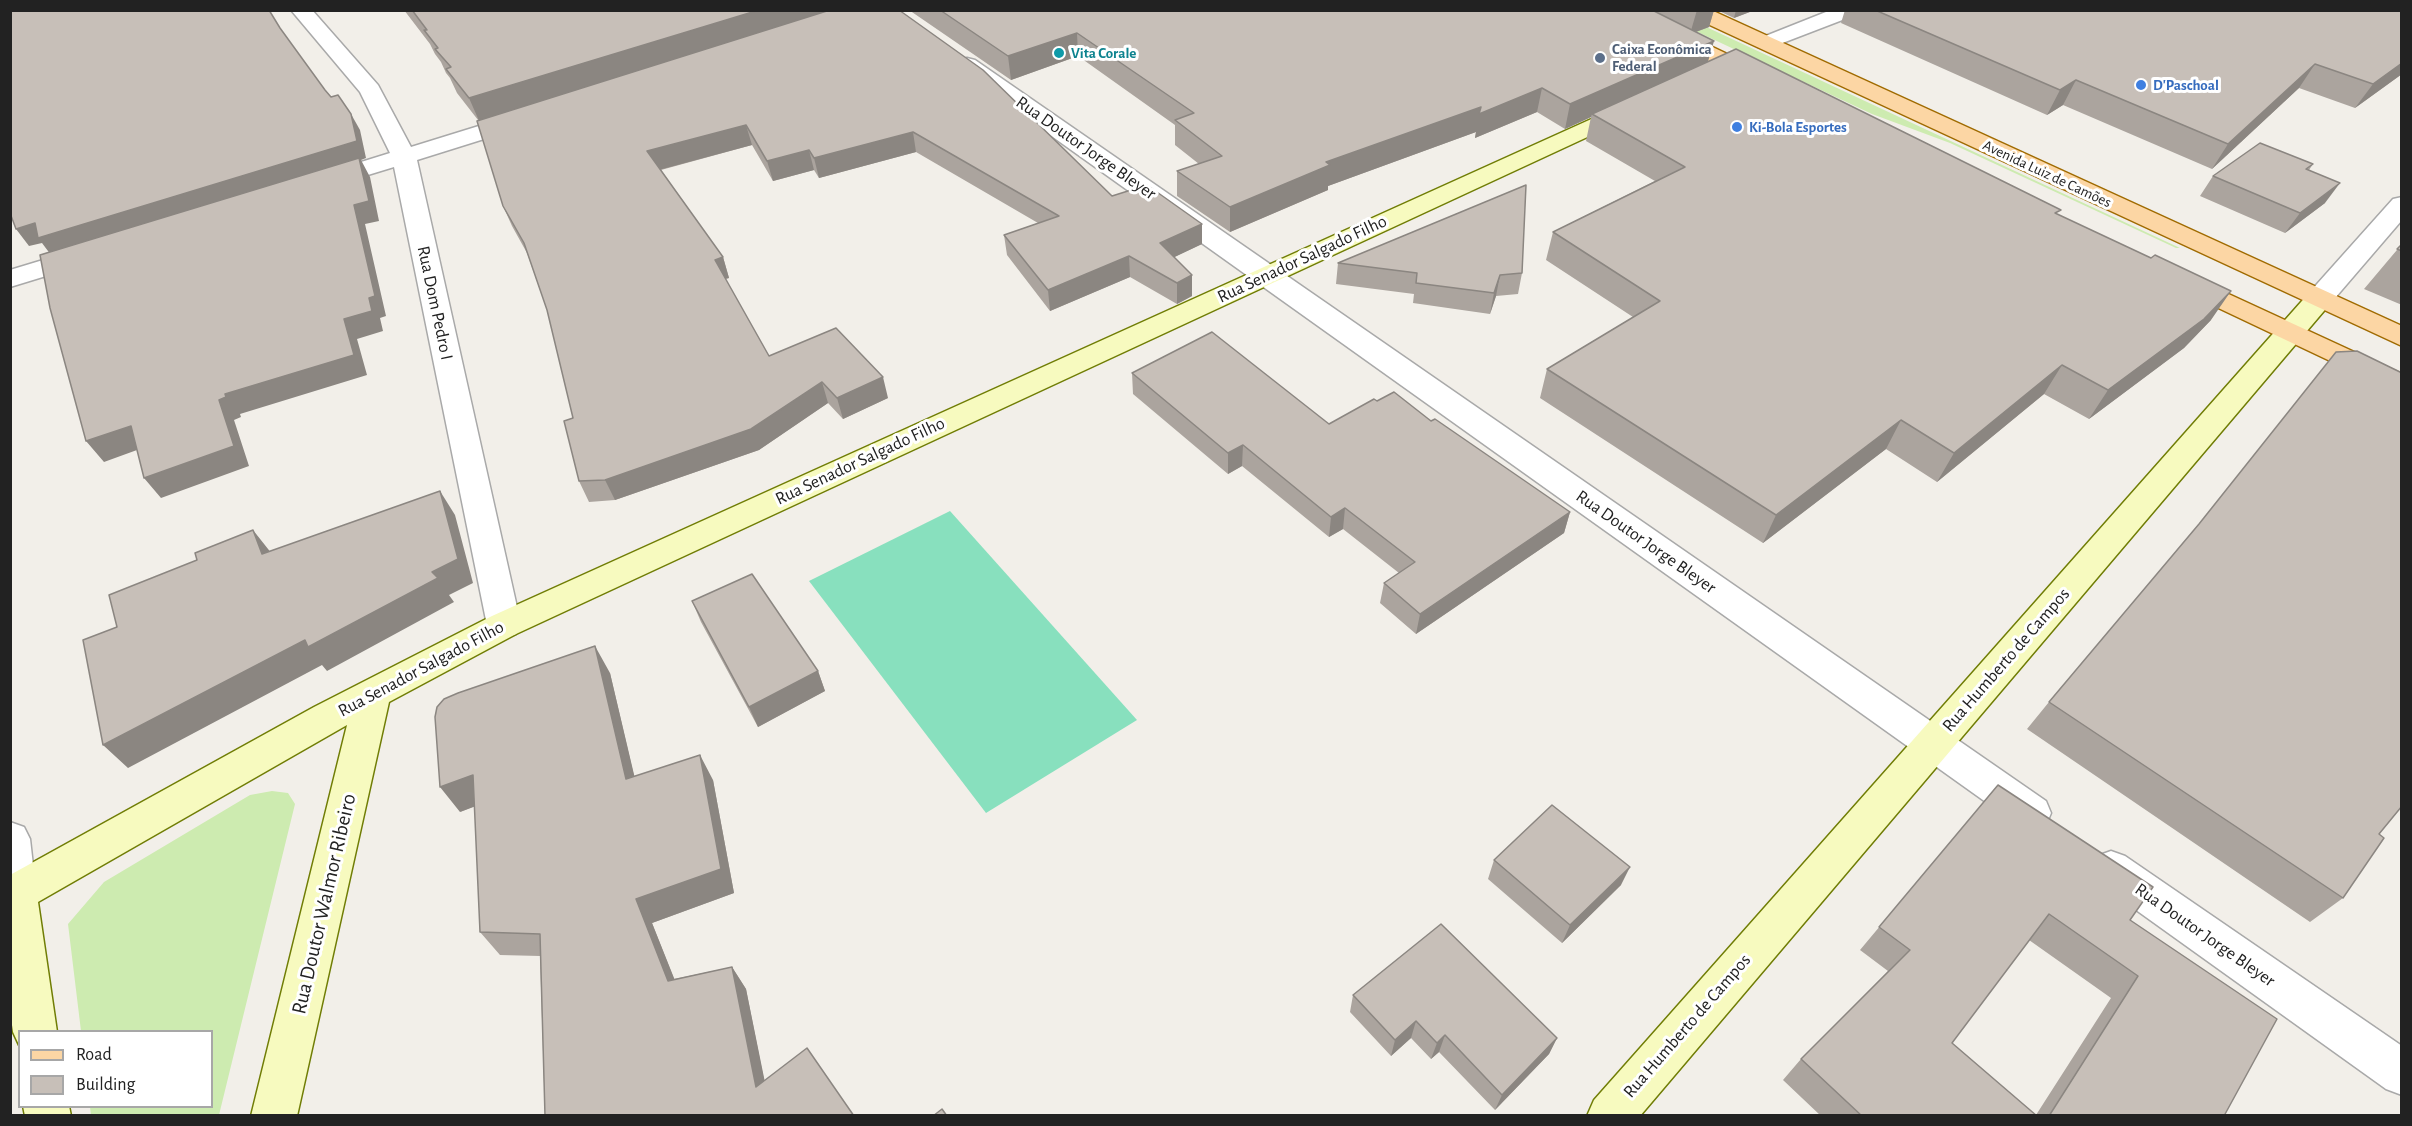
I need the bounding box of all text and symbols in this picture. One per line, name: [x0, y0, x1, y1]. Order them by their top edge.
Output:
place label: Caixa Econômica Federal: [1612, 40, 1712, 75]
place label: Vita Corale: [1071, 44, 1136, 62]
marker: Vita Corale: [1052, 46, 1066, 60]
marker: Caixa Econômica Federal: [1593, 51, 1607, 65]
place label: D'Paschoal: [2153, 76, 2219, 94]
marker: D'Paschoal: [2134, 78, 2148, 92]
street label: Rua Doutor Jorge Bleyer: [1012, 91, 1160, 205]
place label: Ki-Bola Esportes: [1749, 118, 1847, 136]
marker: Ki-Bola Esportes: [1730, 120, 1744, 134]
street label: Avenida Luiz de Camões: [1980, 136, 2114, 212]
street label: Rua Senador Salgado Filho: [1214, 210, 1390, 308]
street label: Rua Dom Pedro I: [412, 244, 458, 362]
street label: Rua Senador Salgado Filho: [772, 412, 948, 510]
street label: Rua Doutor Jorge Bleyer: [1572, 485, 1720, 599]
street label: Rua Humberto de Campos: [1938, 584, 2074, 736]
street label: Rua Senador Salgado Filho: [334, 616, 508, 722]
street label: Rua Doutor Walmor Ribeiro: [286, 791, 362, 1017]
street label: Rua Doutor Jorge Bleyer: [2131, 878, 2279, 992]
street label: Rua Humberto de Campos: [1619, 950, 1755, 1102]
legend: [18, 1030, 213, 1108]
text: Road: [76, 1046, 112, 1064]
text: Building: [76, 1076, 135, 1094]

